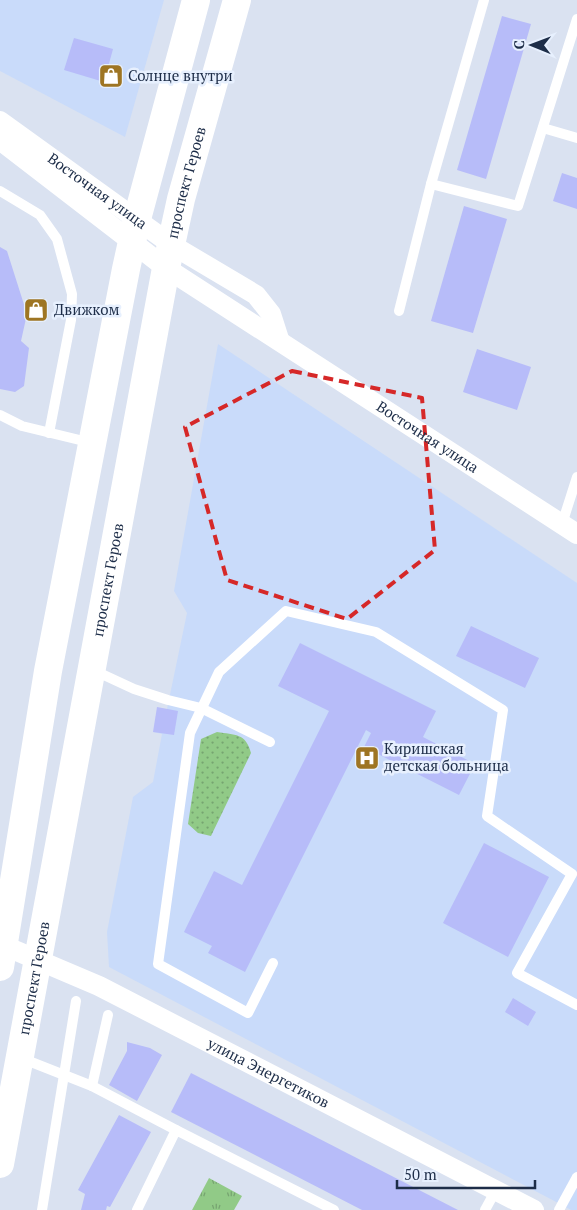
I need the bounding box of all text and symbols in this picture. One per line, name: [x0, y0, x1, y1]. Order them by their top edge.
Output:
north arrow: [507, 20, 557, 70]
text: С: [509, 40, 528, 49]
shop icon: Солнце внутри: [98, 63, 124, 89]
place label: Солнце внутри: [128, 65, 233, 85]
street label: проспект Героев: [162, 124, 210, 240]
street label: Восточная улица: [44, 148, 152, 233]
shop icon: Движком: [23, 297, 49, 323]
place label: Движком: [54, 299, 119, 319]
street label: Восточная улица: [373, 396, 483, 477]
street label: проспект Героев: [87, 521, 128, 638]
place label: Киришская детская больница: [384, 738, 509, 775]
hospital icon: Киришская детская больница: [354, 745, 380, 771]
street label: проспект Героев: [13, 919, 54, 1036]
street label: улица Энергетиков: [204, 1032, 333, 1112]
scale bar: [397, 1158, 534, 1190]
text: 50 m: [404, 1164, 437, 1184]

